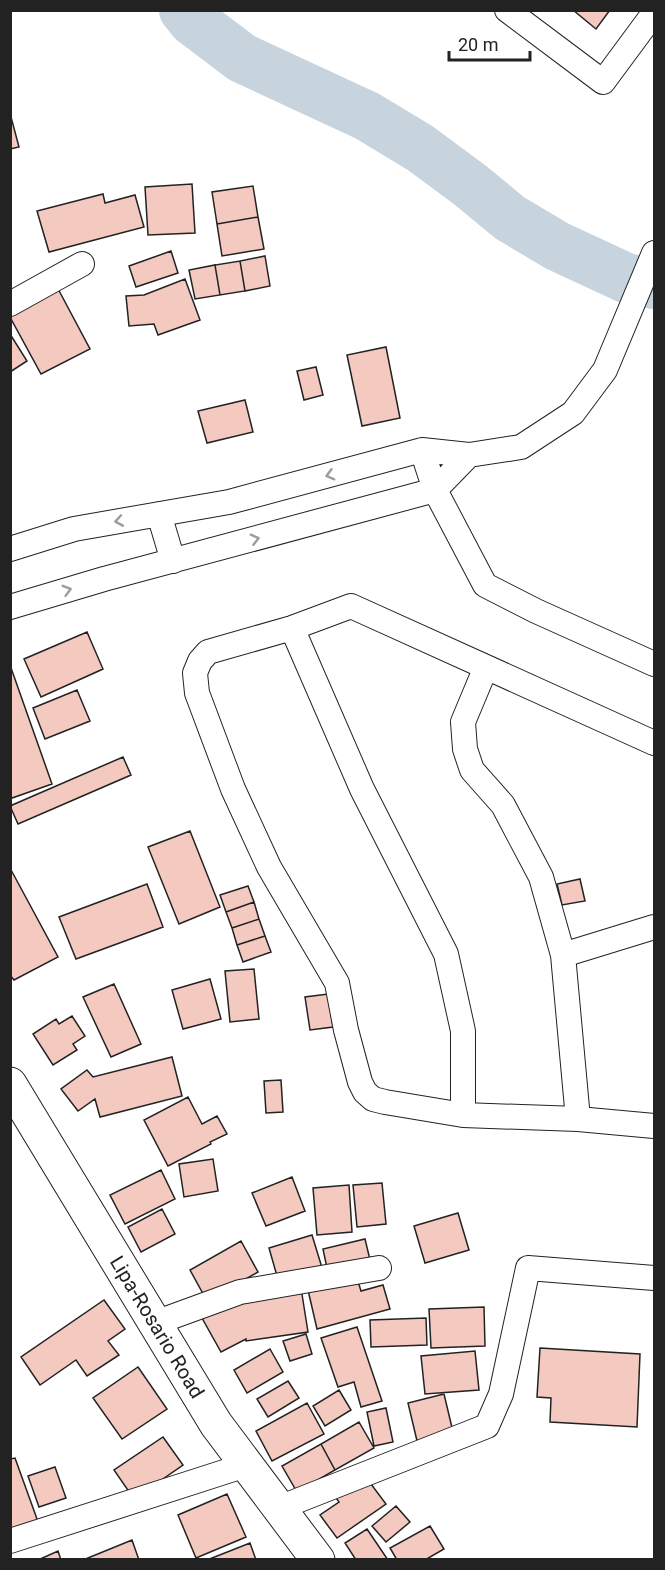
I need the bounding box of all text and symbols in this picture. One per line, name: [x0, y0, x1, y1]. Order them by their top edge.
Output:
scale bar: [449, 24, 530, 62]
text: 20 m: [458, 34, 498, 55]
one-way arrow: [325, 467, 335, 480]
one-way arrow: [115, 514, 124, 526]
one-way arrow: [249, 534, 260, 546]
one-way arrow: [61, 585, 72, 597]
street label: Lipa-Rosario Road: [105, 1251, 209, 1402]

